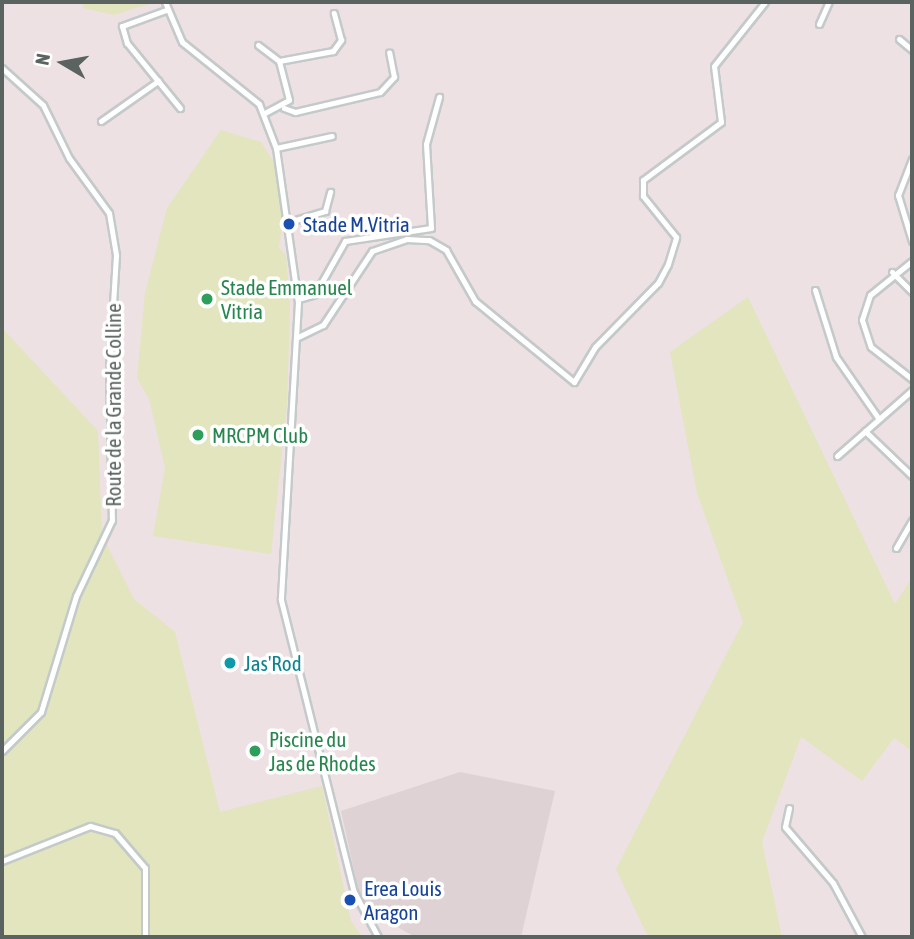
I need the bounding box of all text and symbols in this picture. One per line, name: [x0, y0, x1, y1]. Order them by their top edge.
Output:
north arrow: [28, 28, 98, 98]
text: N: [31, 52, 54, 67]
place label: Stade M.Vitria: [303, 211, 410, 237]
marker: Stade M.Vitria: [281, 216, 297, 232]
place label: Stade Emmanuel Vitria: [221, 274, 352, 324]
marker: Stade Emmanuel Vitria: [199, 291, 215, 307]
street label: Route de la Grande Colline: [100, 303, 126, 507]
place label: MRCPM Club: [212, 422, 308, 448]
marker: MRCPM Club: [190, 427, 206, 443]
place label: Jas'Rod: [244, 650, 302, 676]
marker: Jas'Rod: [222, 655, 238, 671]
place label: Piscine du Jas de Rhodes: [269, 726, 376, 776]
marker: Piscine du Jas de Rhodes: [247, 743, 263, 759]
place label: Erea Louis Aragon: [364, 875, 442, 925]
marker: Erea Louis Aragon: [342, 892, 358, 908]

